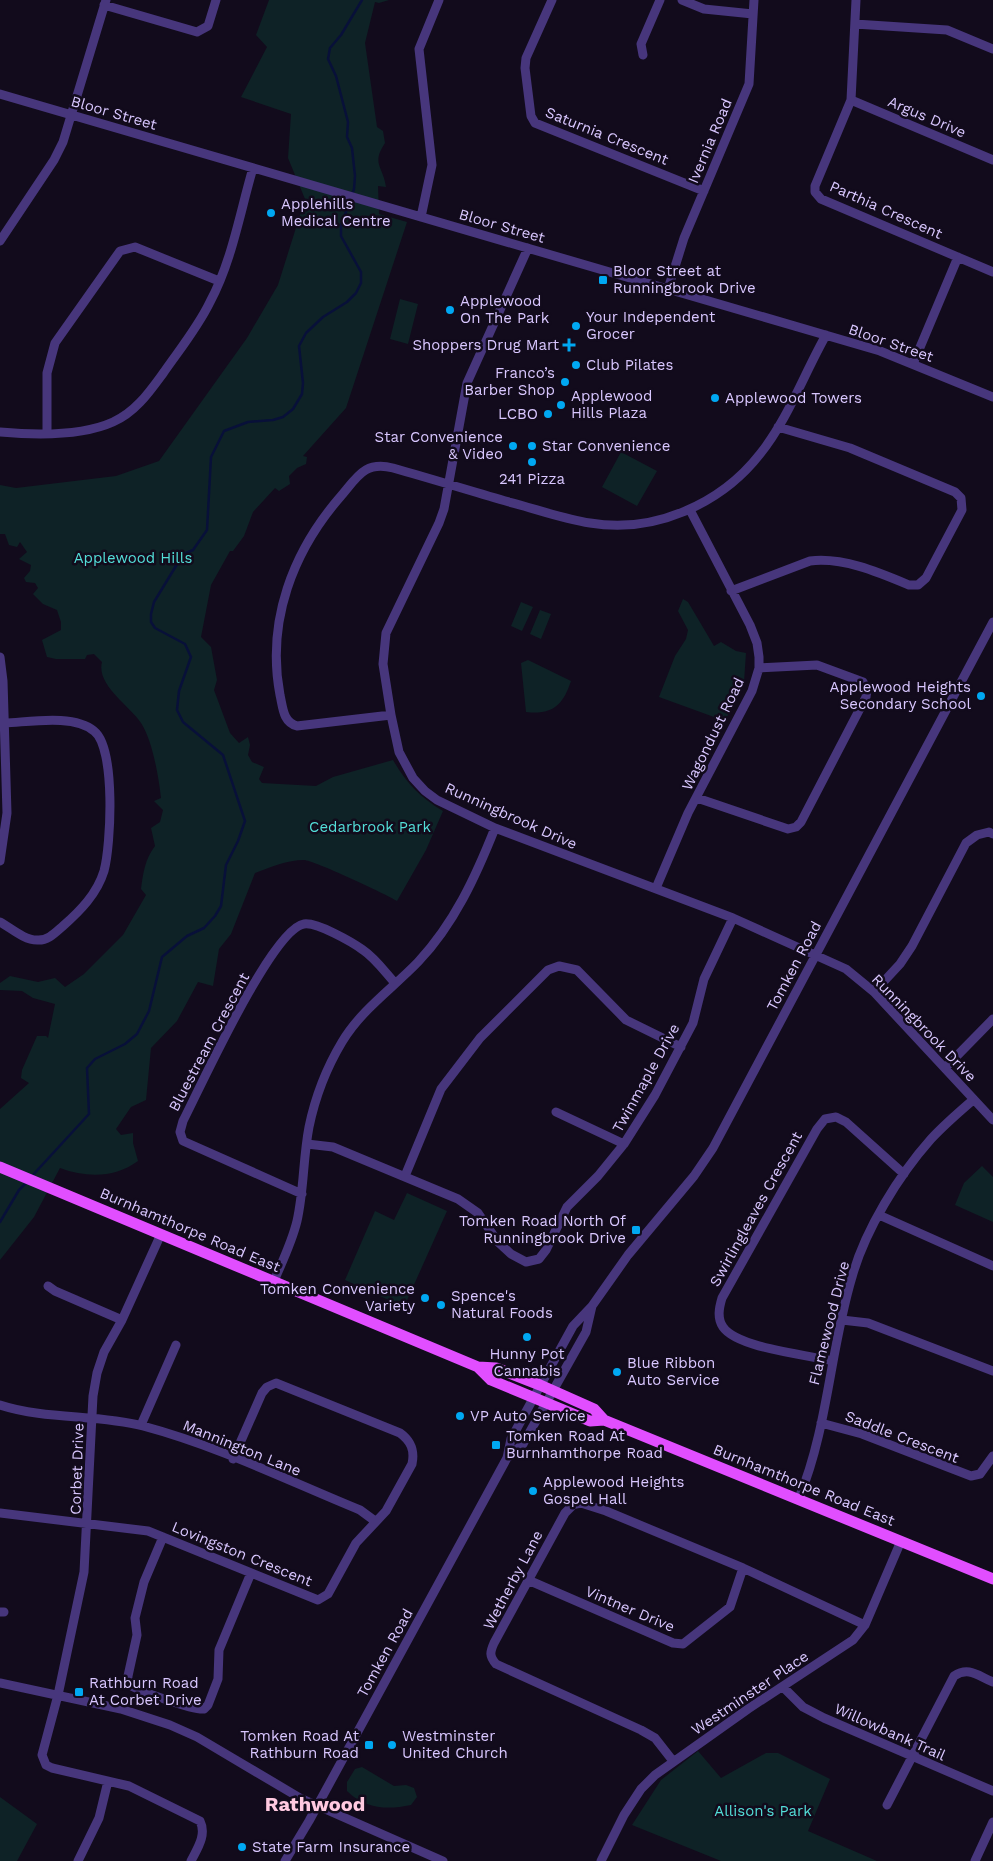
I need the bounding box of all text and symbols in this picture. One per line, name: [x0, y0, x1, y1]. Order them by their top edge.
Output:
street label: Bloor Street: [69, 92, 160, 134]
street label: Argus Drive: [885, 92, 969, 142]
street label: Ivernia Road: [684, 96, 736, 186]
street label: Saturnia Crescent: [543, 103, 672, 169]
street label: Parthia Crescent: [827, 177, 946, 243]
place label: Applehills Medical Centre: [281, 195, 391, 230]
street label: Bloor Street: [457, 205, 548, 247]
marker: Applehills Medical Centre: [265, 207, 277, 219]
place label: Bloor Street at Runningbrook Drive: [613, 262, 756, 297]
marker: Bloor Street at Runningbrook Drive: [597, 274, 609, 286]
place label: Applewood On The Park: [460, 292, 550, 327]
marker: Applewood On The Park: [444, 304, 456, 316]
place label: Your Independent Grocer: [586, 308, 716, 343]
marker: Your Independent Grocer: [570, 320, 582, 332]
street label: Bloor Street: [846, 320, 936, 366]
place label: Shoppers Drug Mart: [412, 336, 560, 354]
marker: Shoppers Drug Mart: [563, 339, 575, 351]
place label: Club Pilates: [586, 356, 674, 374]
marker: Club Pilates: [570, 359, 582, 371]
place label: Franco’s Barber Shop: [464, 364, 555, 399]
marker: Franco’s Barber Shop: [559, 376, 571, 388]
place label: Applewood Hills Plaza: [571, 387, 652, 422]
place label: Applewood Towers: [725, 389, 862, 407]
marker: Applewood Towers: [709, 392, 721, 404]
marker: Applewood Hills Plaza: [555, 399, 567, 411]
place label: LCBO: [498, 405, 538, 423]
marker: LCBO: [542, 408, 554, 420]
place label: Star Convenience & Video: [375, 428, 503, 463]
place label: Star Convenience: [542, 437, 670, 455]
marker: Star Convenience & Video: [507, 440, 519, 452]
marker: Star Convenience: [526, 440, 538, 452]
marker: 241 Pizza: [526, 456, 538, 468]
place label: 241 Pizza: [499, 470, 565, 488]
park label: Applewood Hills: [74, 549, 192, 567]
street label: Wagondust Road: [678, 675, 748, 793]
place label: Applewood Heights Secondary School: [830, 678, 971, 713]
marker: Applewood Heights Secondary School: [975, 690, 987, 702]
street label: Runningbrook Drive: [442, 779, 580, 853]
park label: Cedarbrook Park: [309, 818, 431, 836]
street label: Tomken Road: [763, 918, 825, 1014]
street label: Bluestream Crescent: [165, 969, 253, 1114]
street label: Runningbrook Drive: [868, 970, 980, 1086]
street label: Twinmaple Drive: [609, 1020, 683, 1136]
street label: Swirlingleaves Crescent: [706, 1128, 806, 1290]
street label: Burnhamthorpe Road East: [97, 1184, 284, 1277]
place label: Tomken Road North Of Runningbrook Drive: [459, 1212, 626, 1247]
marker: Tomken Road North Of Runningbrook Drive: [630, 1224, 642, 1236]
street label: Flamewood Drive: [805, 1259, 853, 1387]
place label: Tomken Convenience Variety: [260, 1280, 415, 1315]
place label: Spence's Natural Foods: [451, 1287, 553, 1322]
marker: Tomken Convenience Variety: [419, 1292, 431, 1304]
marker: Spence's Natural Foods: [435, 1299, 447, 1311]
marker: Hunny Pot Cannabis: [521, 1331, 533, 1343]
place label: Hunny Pot Cannabis: [489, 1345, 565, 1380]
place label: Blue Ribbon Auto Service: [627, 1354, 720, 1389]
marker: Blue Ribbon Auto Service: [611, 1366, 623, 1378]
place label: VP Auto Service: [470, 1407, 586, 1425]
street label: Saddle Crescent: [843, 1407, 962, 1467]
marker: VP Auto Service: [454, 1410, 466, 1422]
street label: Mannington Lane: [180, 1416, 304, 1480]
street label: Corbet Drive: [66, 1423, 88, 1515]
place label: Tomken Road At Burnhamthorpe Road: [506, 1427, 663, 1462]
marker: Tomken Road At Burnhamthorpe Road: [490, 1439, 502, 1451]
street label: Burnhamthorpe Road East: [711, 1440, 898, 1530]
place label: Applewood Heights Gospel Hall: [543, 1473, 685, 1508]
marker: Applewood Heights Gospel Hall: [527, 1485, 539, 1497]
street label: Lovingston Crescent: [169, 1518, 315, 1591]
street label: Wetherby Lane: [479, 1527, 547, 1633]
street label: Vintner Drive: [583, 1582, 677, 1636]
street label: Tomken Road: [353, 1606, 417, 1700]
street label: Westminster Place: [688, 1647, 812, 1739]
place label: Rathburn Road At Corbet Drive: [89, 1674, 202, 1709]
marker: Rathburn Road At Corbet Drive: [73, 1686, 85, 1698]
street label: Willowbank Trail: [832, 1699, 949, 1765]
place label: Tomken Road At Rathburn Road: [240, 1727, 360, 1762]
place label: Westminster United Church: [402, 1727, 508, 1762]
marker: Tomken Road At Rathburn Road: [363, 1739, 375, 1751]
marker: Westminster United Church: [386, 1739, 398, 1751]
district label: Rathwood: [265, 1792, 365, 1816]
park label: Allison's Park: [714, 1802, 812, 1820]
place label: State Farm Insurance: [252, 1838, 410, 1856]
marker: State Farm Insurance: [236, 1841, 248, 1853]

